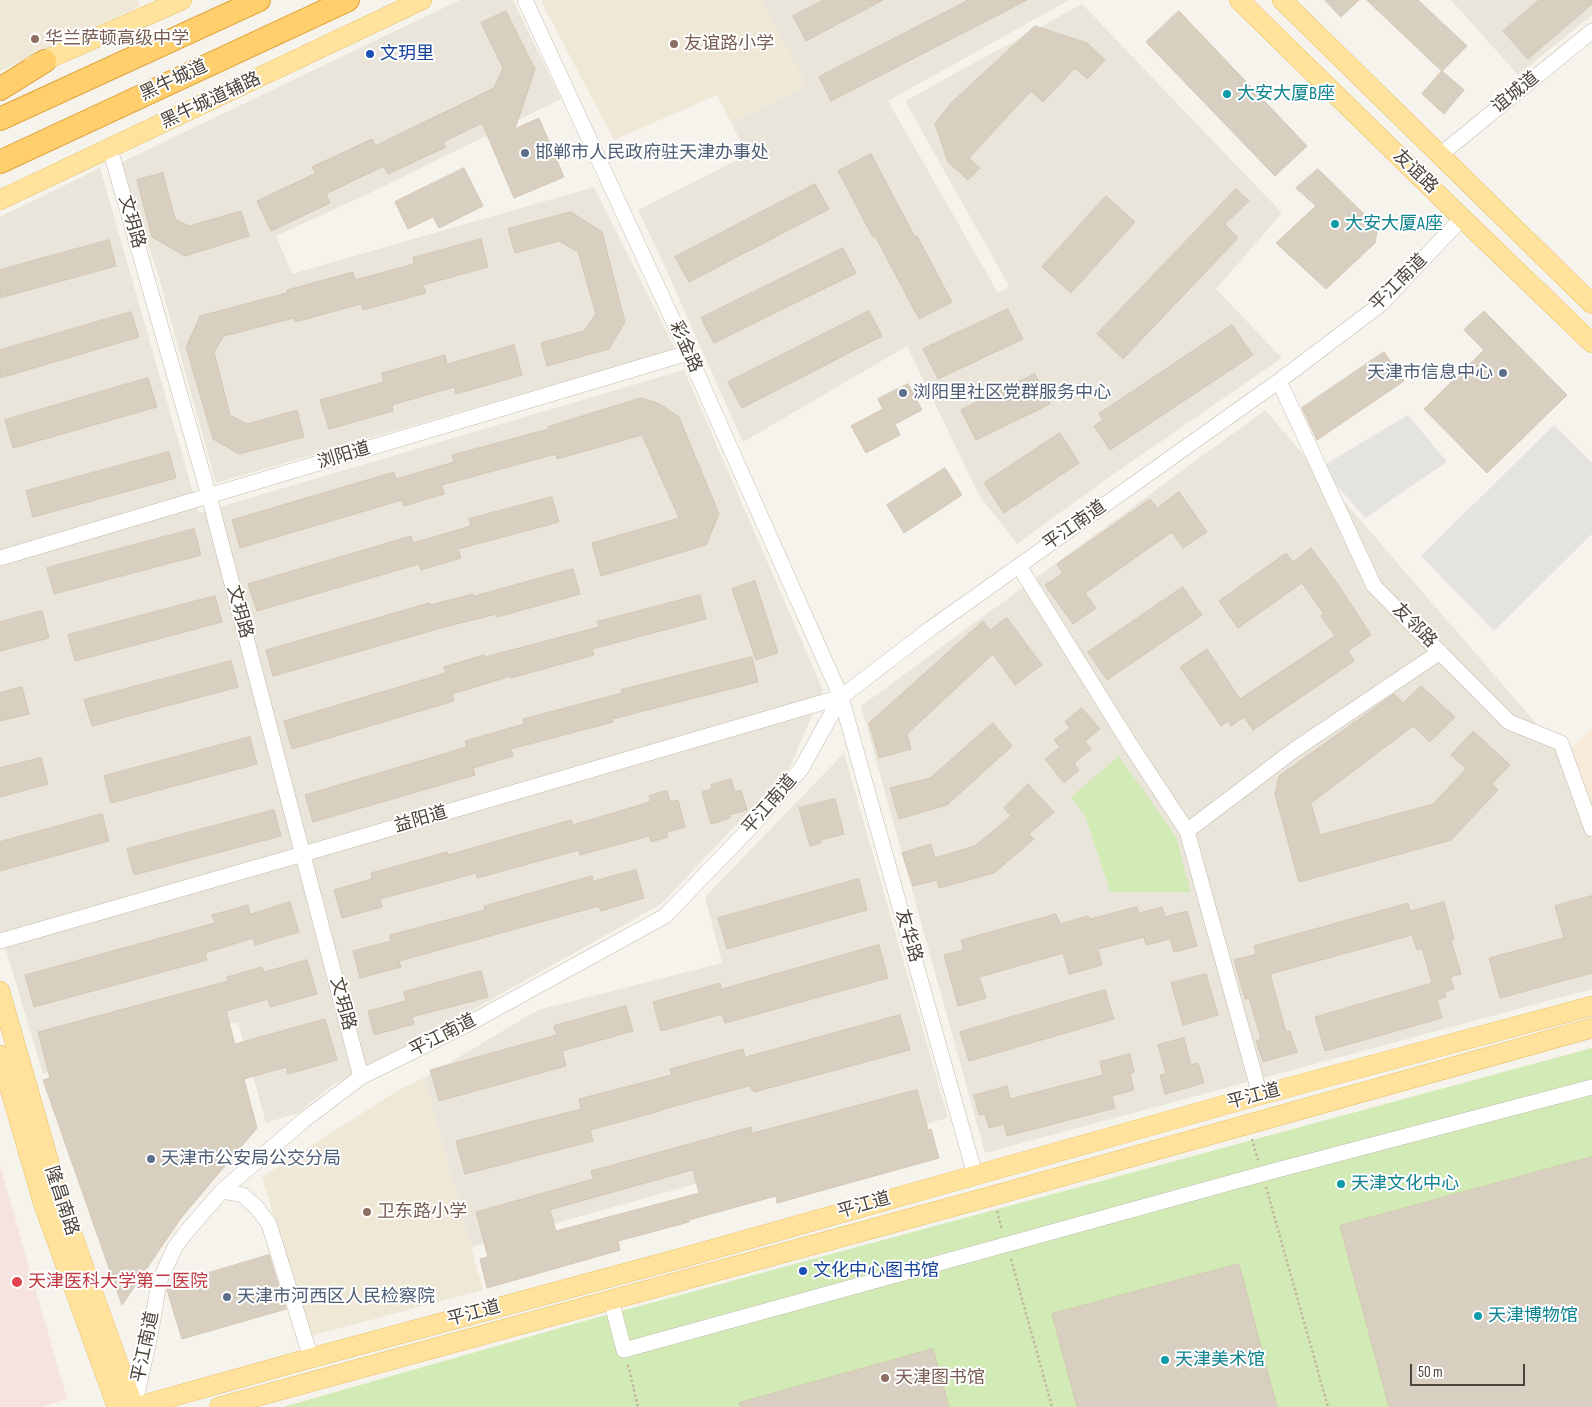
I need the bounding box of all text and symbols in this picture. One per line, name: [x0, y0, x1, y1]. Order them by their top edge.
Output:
place label: 华兰萨顿高级中学: [45, 28, 189, 50]
marker: 华兰萨顿高级中学: [29, 33, 41, 45]
place label: 友谊路小学: [684, 33, 774, 55]
marker: 友谊路小学: [668, 38, 680, 50]
place label: 文玥里: [380, 43, 434, 65]
marker: 文玥里: [364, 48, 376, 60]
street label: 黑牛城道: [137, 56, 211, 106]
street label: 黑牛城道辅路: [157, 68, 265, 134]
street label: 谊城道: [1488, 68, 1544, 118]
place label: 大安大厦B座: [1237, 83, 1335, 105]
marker: 大安大厦B座: [1221, 88, 1233, 100]
place label: 邯郸市人民政府驻天津办事处: [535, 142, 769, 164]
street label: 友谊路: [1388, 145, 1442, 199]
marker: 邯郸市人民政府驻天津办事处: [519, 147, 531, 159]
street label: 文玥路: [113, 193, 149, 251]
place label: 大安大厦A座: [1345, 213, 1443, 235]
marker: 大安大厦A座: [1329, 218, 1341, 230]
street label: 平江南道: [1366, 250, 1432, 316]
street label: 彩金路: [664, 318, 706, 376]
place label: 天津市信息中心: [1367, 362, 1493, 384]
marker: 天津市信息中心: [1497, 367, 1509, 379]
place label: 浏阳里社区党群服务中心: [913, 382, 1111, 404]
marker: 浏阳里社区党群服务中心: [897, 387, 909, 399]
street label: 浏阳道: [315, 438, 373, 474]
street label: 平江南道: [1039, 497, 1111, 555]
street label: 文玥路: [222, 583, 256, 641]
street label: 友邻路: [1387, 599, 1441, 653]
street label: 平江南道: [738, 771, 802, 839]
street label: 益阳道: [392, 802, 450, 838]
street label: 友华路: [890, 907, 926, 965]
street label: 文玥路: [325, 975, 359, 1033]
street label: 平江南道: [406, 1010, 480, 1062]
street label: 平江道: [1225, 1080, 1283, 1114]
place label: 天津市公安局公交分局: [161, 1148, 341, 1170]
marker: 天津市公安局公交分局: [145, 1153, 157, 1165]
street label: 隆昌南路: [40, 1163, 82, 1239]
place label: 天津文化中心: [1351, 1173, 1459, 1195]
marker: 天津文化中心: [1335, 1178, 1347, 1190]
street label: 平江道: [835, 1188, 893, 1224]
place label: 卫东路小学: [377, 1201, 467, 1223]
marker: 卫东路小学: [361, 1206, 373, 1218]
place label: 文化中心图书馆: [813, 1260, 939, 1282]
marker: 文化中心图书馆: [797, 1265, 809, 1277]
place label: 天津医科大学第二医院: [28, 1271, 208, 1293]
marker: 天津医科大学第二医院: [10, 1275, 24, 1289]
place label: 天津市河西区人民检察院: [237, 1286, 435, 1308]
marker: 天津市河西区人民检察院: [221, 1291, 233, 1303]
street label: 平江道: [445, 1297, 503, 1331]
place label: 天津博物馆: [1488, 1305, 1578, 1327]
street label: 平江南道: [128, 1310, 164, 1384]
marker: 天津博物馆: [1472, 1310, 1484, 1322]
place label: 天津美术馆: [1175, 1349, 1265, 1371]
marker: 天津美术馆: [1159, 1354, 1171, 1366]
scale bar: [1412, 1354, 1527, 1386]
text: 50 m: [1418, 1363, 1443, 1382]
place label: 天津图书馆: [895, 1367, 985, 1389]
marker: 天津图书馆: [879, 1372, 891, 1384]

